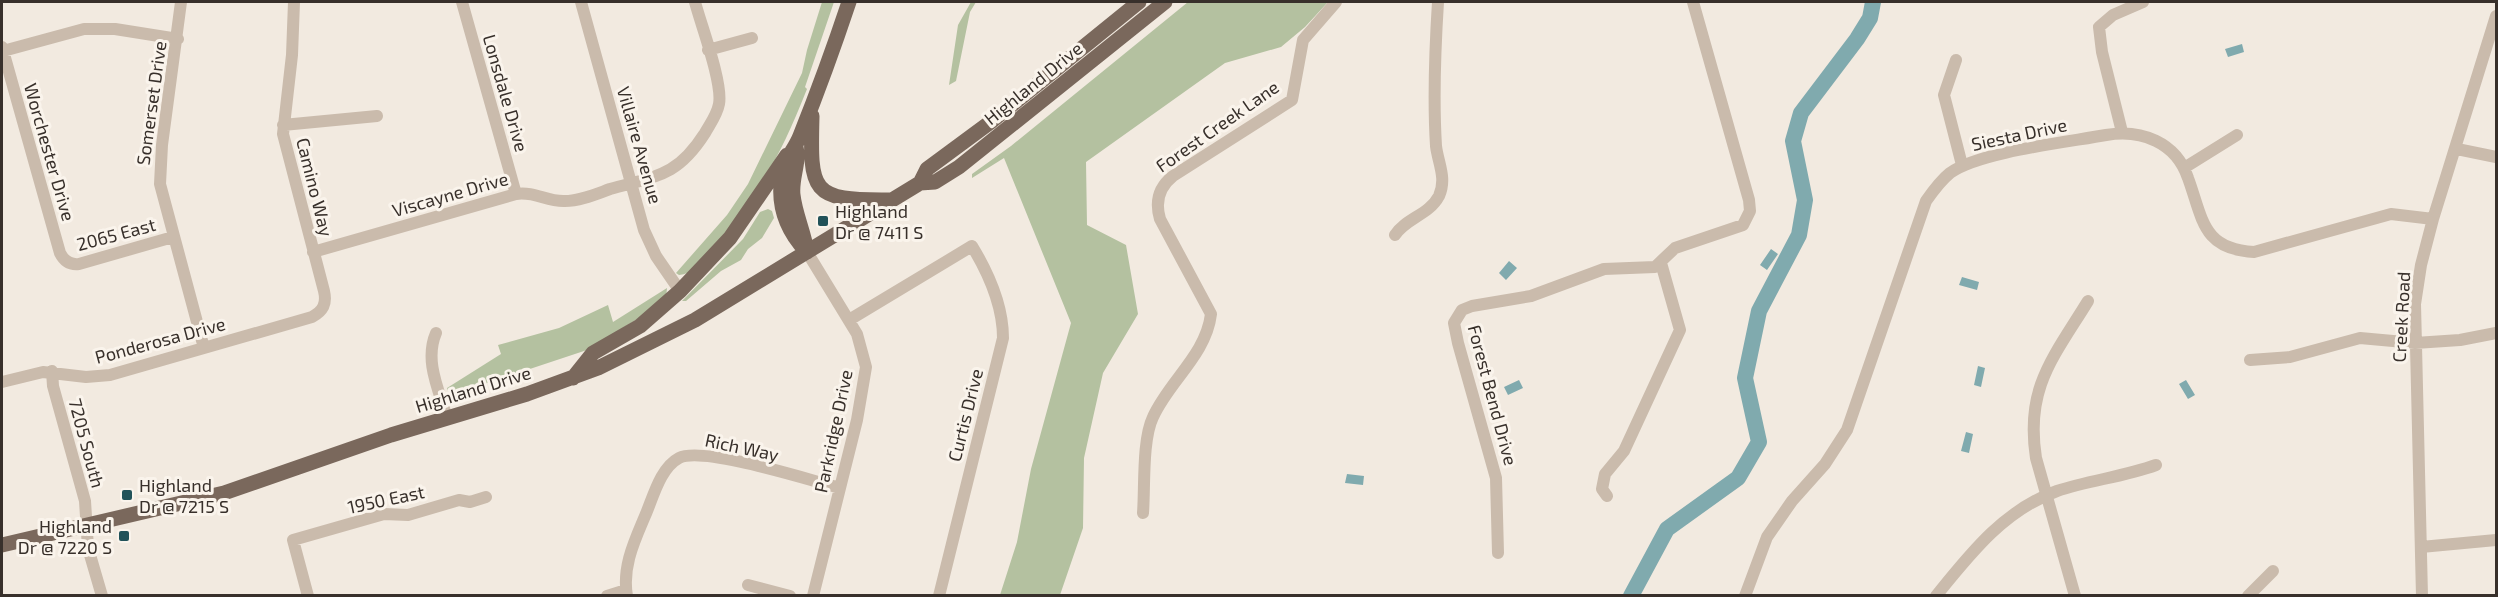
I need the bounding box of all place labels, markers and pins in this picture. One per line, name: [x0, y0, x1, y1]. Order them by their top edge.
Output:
place label: Highland Dr @ 7411 S: [835, 200, 923, 243]
marker: Highland Dr @ 7411 S: [816, 214, 830, 228]
place label: Highland Dr @ 7215 S: [139, 474, 229, 517]
marker: Highland Dr @ 7215 S: [120, 488, 134, 502]
place label: Highland Dr @ 7220 S: [18, 515, 112, 558]
marker: Highland Dr @ 7220 S: [117, 529, 131, 543]

